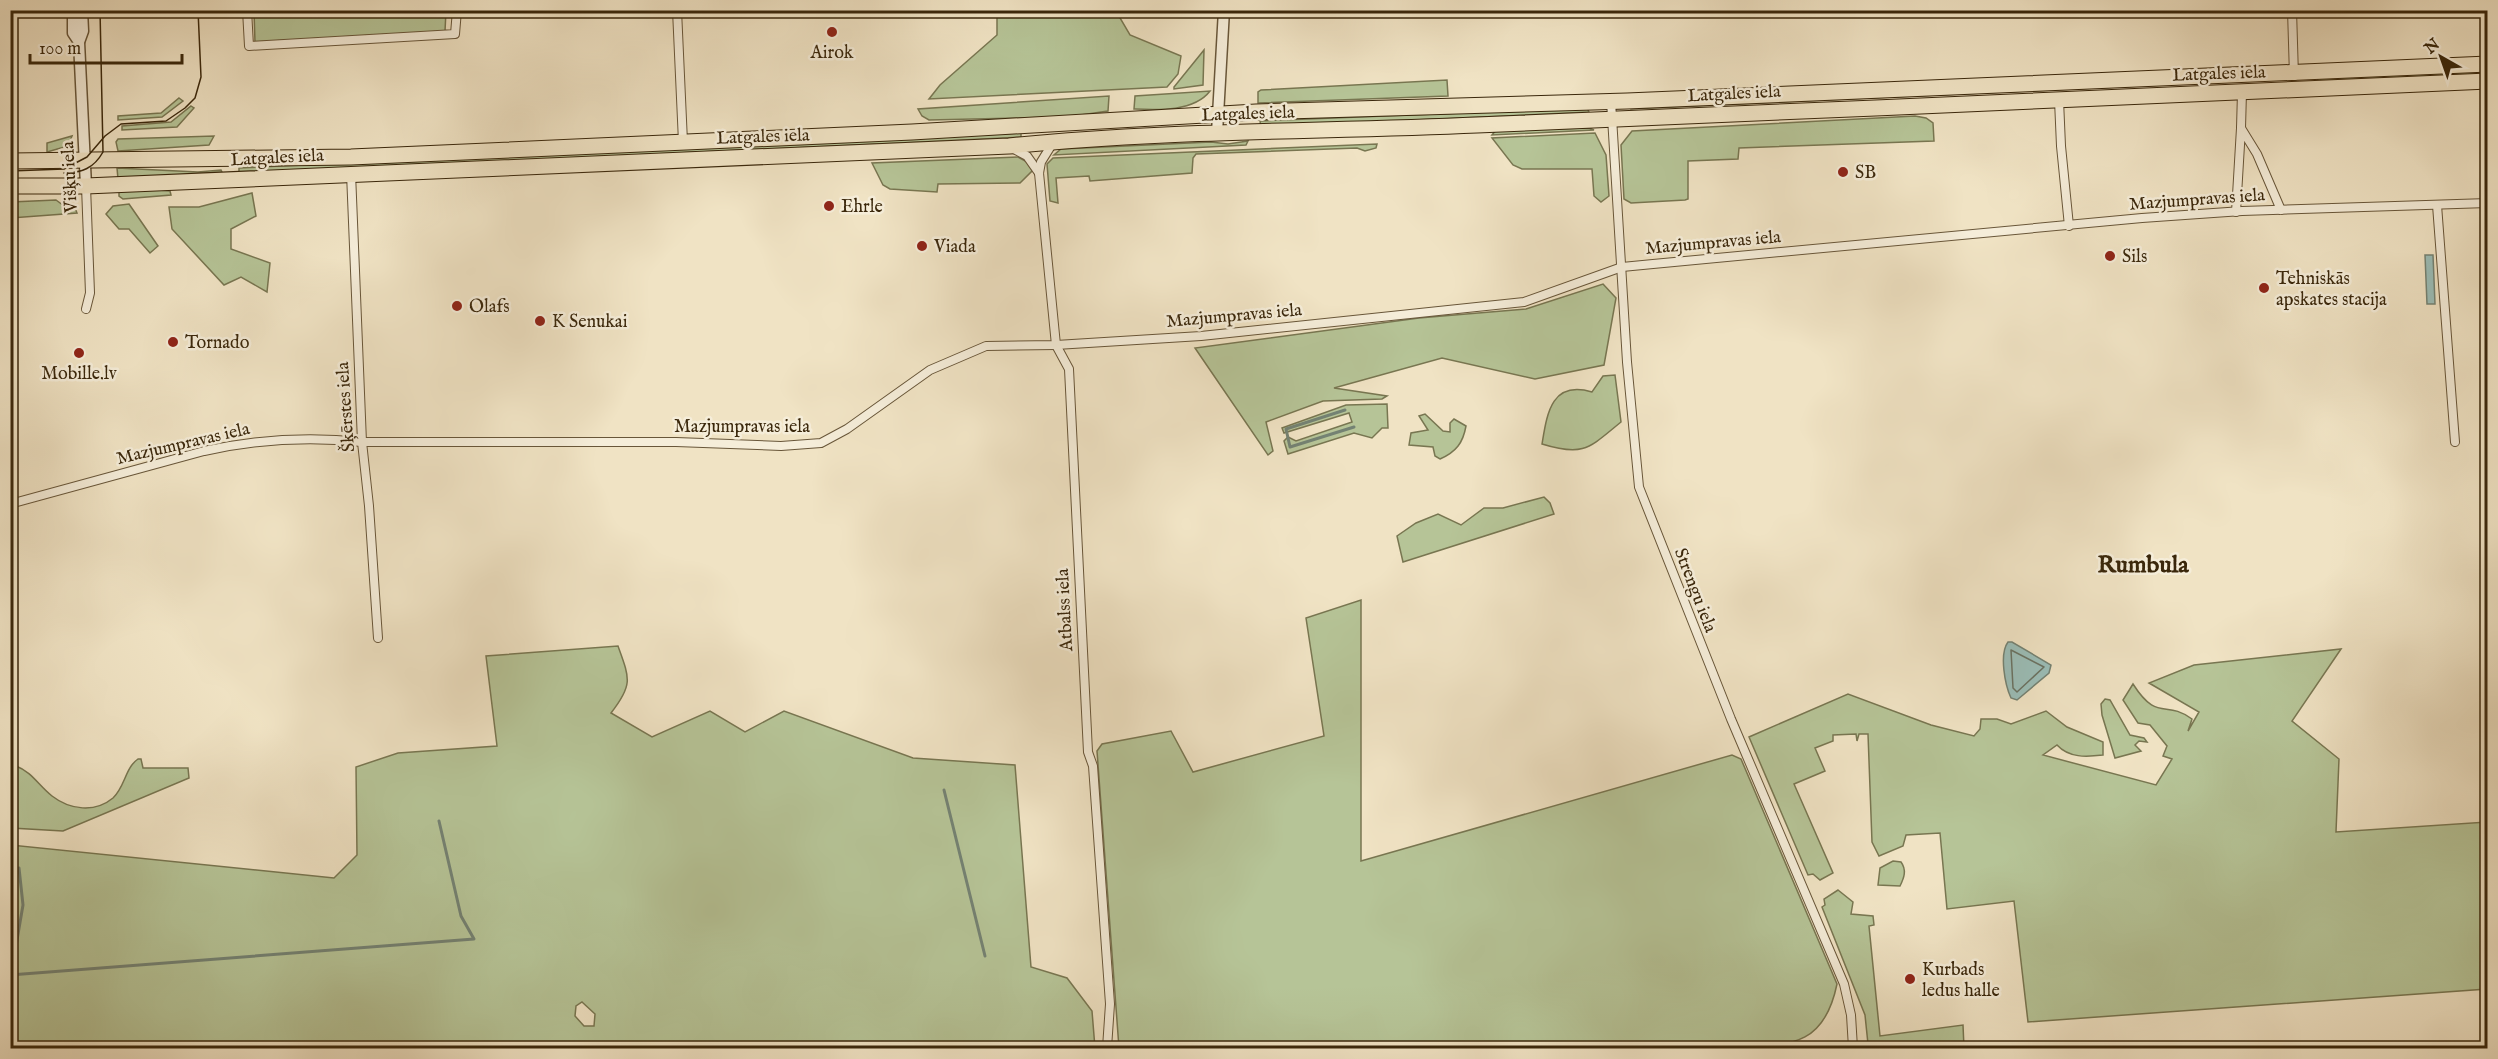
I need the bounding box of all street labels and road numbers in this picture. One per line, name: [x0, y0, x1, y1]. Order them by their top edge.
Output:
street label: Latgales iela: [2172, 61, 2266, 88]
street label: Latgales iela: [1687, 81, 1782, 108]
street label: Latgales iela: [1201, 101, 1295, 128]
street label: Latgales iela: [716, 124, 810, 151]
street label: Višķu iela: [57, 140, 84, 214]
street label: Latgales iela: [230, 145, 325, 172]
street label: Mazjumpravas iela: [2128, 184, 2266, 217]
street label: Mazjumpravas iela: [1644, 226, 1782, 261]
street label: Mazjumpravas iela: [1165, 299, 1303, 334]
street label: Šķērstes iela: [330, 361, 361, 453]
street label: Mazjumpravas iela: [674, 416, 810, 439]
street label: Mazjumpravas iela: [114, 418, 252, 471]
street label: Strengu iela: [1668, 545, 1721, 636]
street label: Atbalss iela: [1052, 568, 1079, 653]

